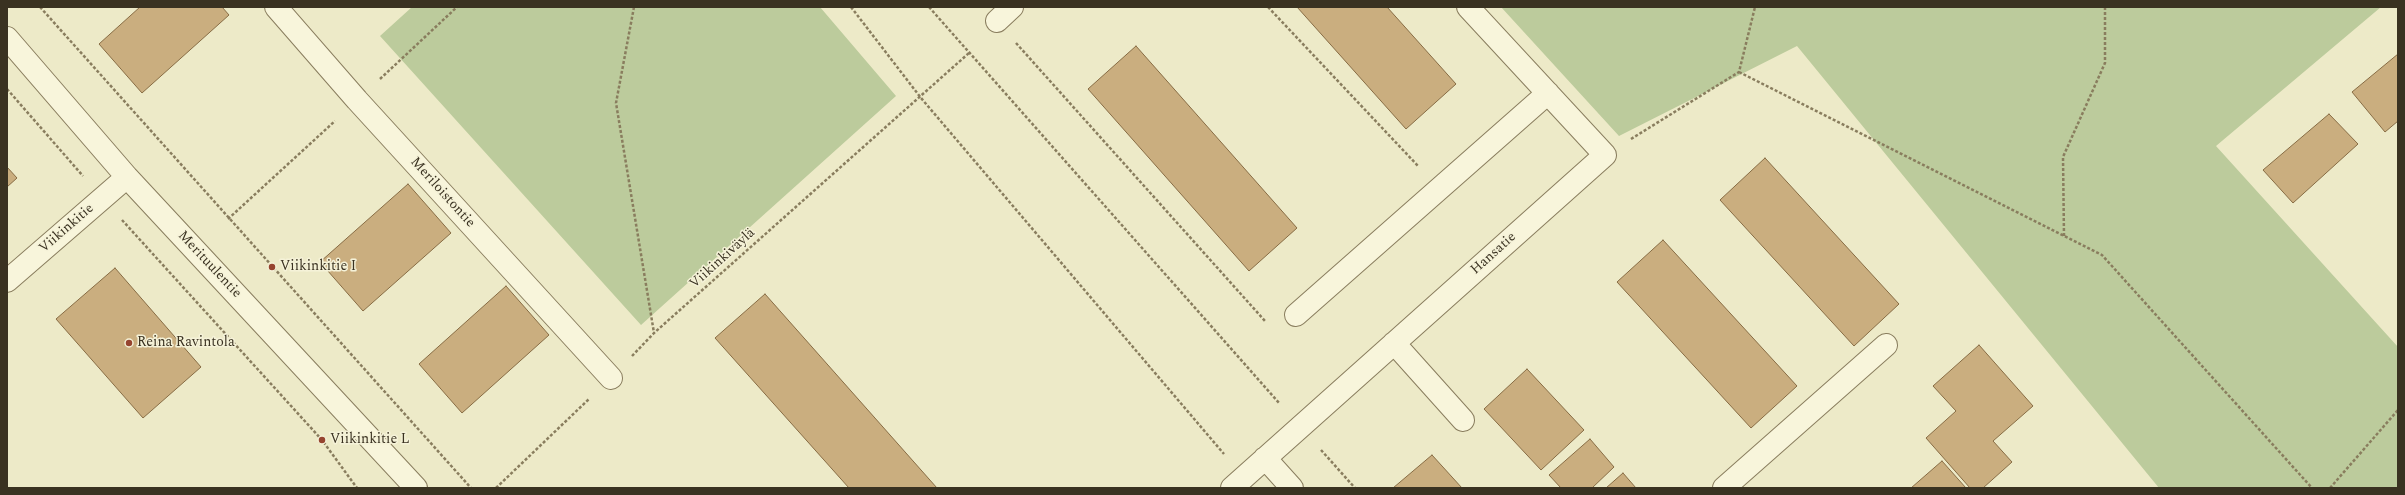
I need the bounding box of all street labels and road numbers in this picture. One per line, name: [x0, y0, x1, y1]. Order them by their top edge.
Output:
street label: Meriloistontie: [406, 154, 478, 232]
street label: Viikinkitie: [36, 201, 98, 257]
street label: Viikinkiväylä: [687, 225, 759, 293]
street label: Merituulentie: [174, 228, 244, 302]
street label: Hansatie: [1468, 229, 1520, 279]

